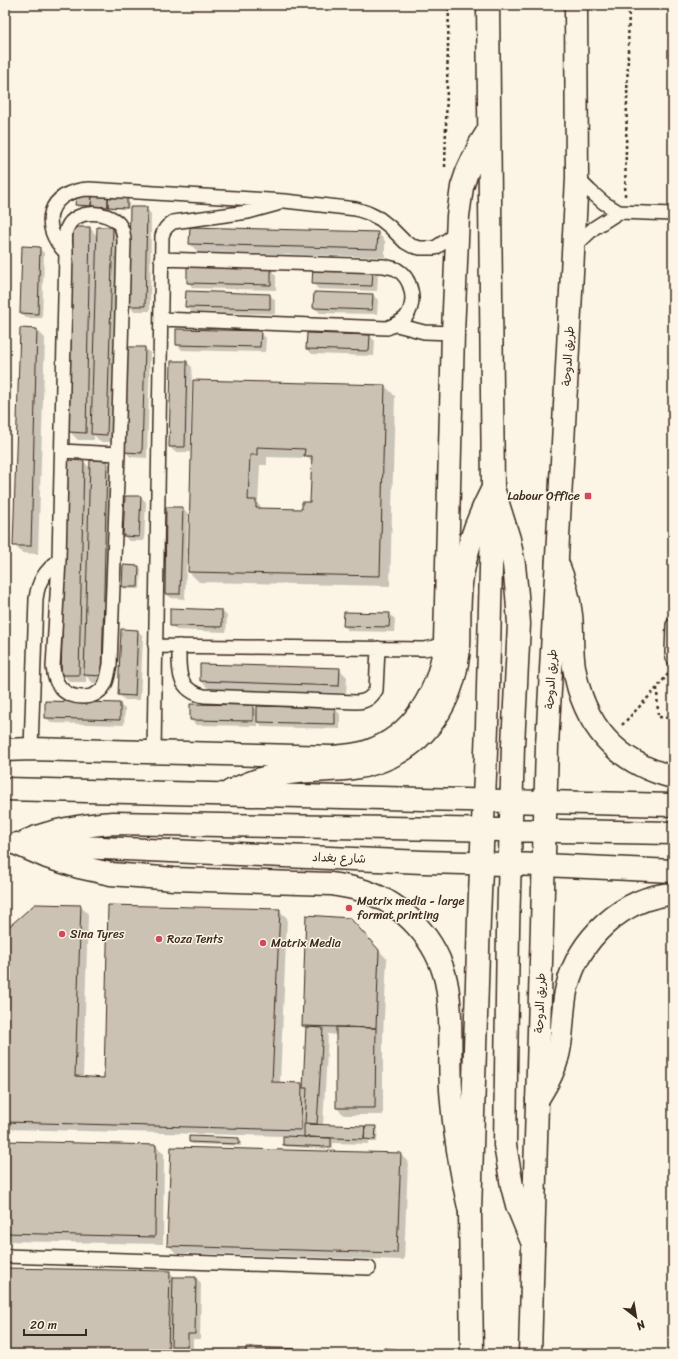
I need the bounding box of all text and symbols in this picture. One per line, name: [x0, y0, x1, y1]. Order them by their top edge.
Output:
street label: طريق الدوحة: [555, 325, 581, 387]
place label: Labour Office: [507, 485, 580, 507]
marker: Labour Office: [583, 491, 593, 501]
street label: طريق الدوحة: [538, 648, 564, 710]
street label: شارع بغداد: [312, 846, 366, 870]
place label: Matrix media - large format printing: [357, 890, 465, 926]
marker: Matrix media - large format printing: [344, 903, 354, 913]
place label: Sina Tyres: [70, 923, 125, 945]
place label: Roza Tents: [167, 928, 224, 950]
marker: Sina Tyres: [57, 929, 67, 939]
place label: Matrix Media: [271, 932, 342, 954]
marker: Roza Tents: [154, 934, 164, 944]
marker: Matrix Media: [258, 938, 268, 948]
street label: طريق الدوحة: [528, 972, 552, 1034]
north arrow: [616, 1297, 656, 1337]
scale bar: [24, 1311, 86, 1337]
text: 20 m: [30, 1314, 57, 1336]
text: N: [632, 1315, 650, 1335]

